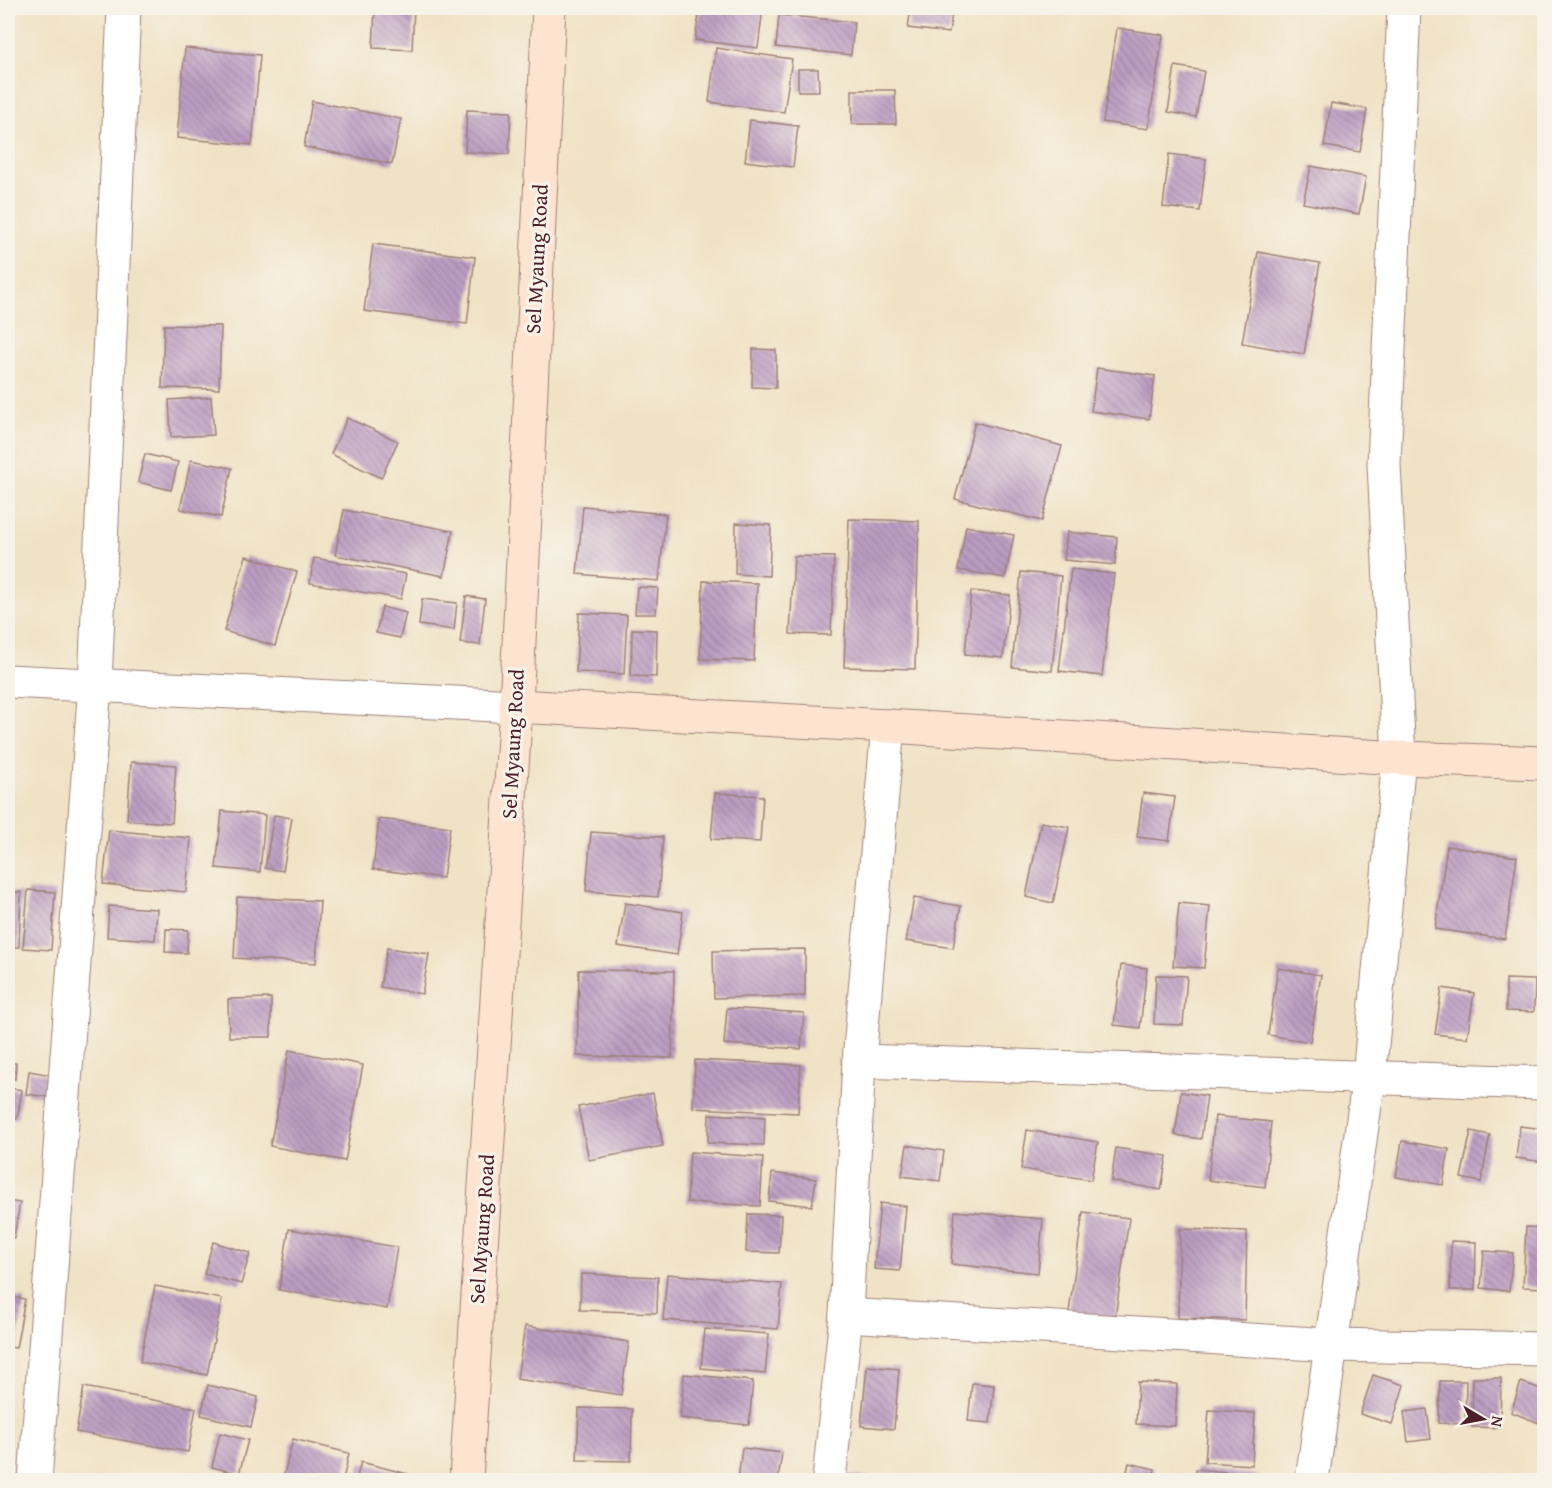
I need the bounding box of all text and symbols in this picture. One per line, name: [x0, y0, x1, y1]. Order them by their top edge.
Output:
street label: Sel Myaung Road: [517, 182, 556, 335]
street label: Sel Myaung Road: [493, 667, 532, 820]
street label: Sel Myaung Road: [461, 1152, 502, 1305]
north arrow: [1453, 1389, 1513, 1449]
text: N: [1485, 1414, 1511, 1429]

